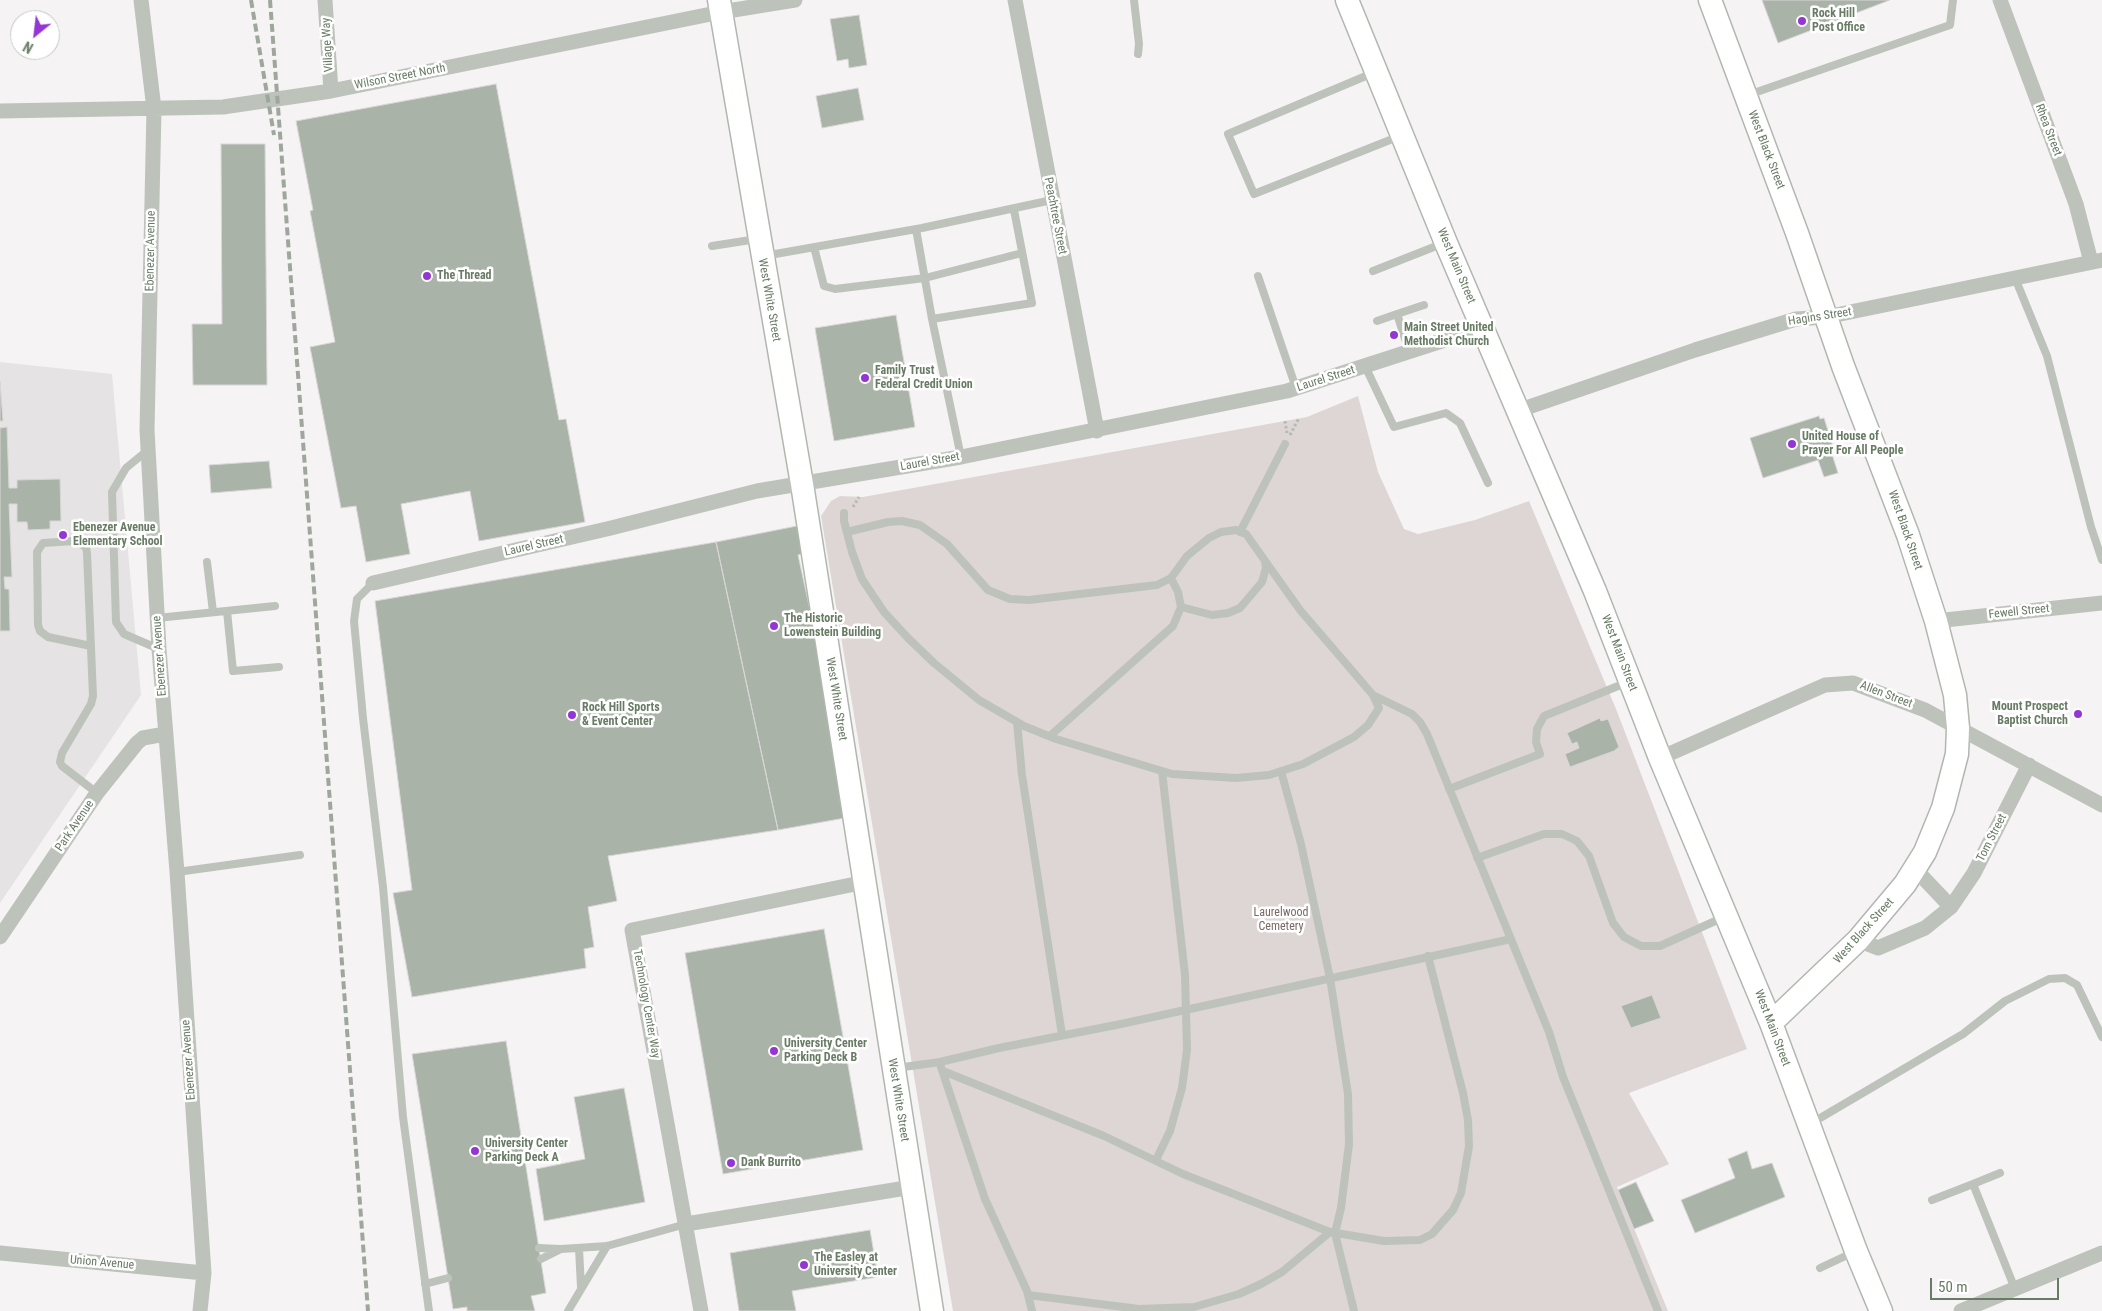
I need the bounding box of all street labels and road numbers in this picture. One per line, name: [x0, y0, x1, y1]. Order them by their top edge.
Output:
street label: Village Way: [319, 17, 337, 73]
street label: Wilson Street North: [353, 61, 447, 93]
street label: Rhea Street: [2032, 102, 2064, 158]
street label: West Black Street: [1744, 109, 1788, 191]
street label: Peachtree Street: [1040, 176, 1070, 256]
street label: Ebenezer Avenue: [143, 211, 159, 291]
street label: West Main Street: [1434, 226, 1478, 306]
street label: West White Street: [755, 257, 783, 343]
street label: Hagins Street: [1787, 305, 1853, 329]
street label: Laurel Street: [1295, 363, 1357, 395]
street label: Laurel Street: [899, 450, 961, 474]
street label: West Black Street: [1885, 488, 1925, 572]
street label: Laurel Street: [503, 532, 565, 560]
street label: Fewell Street: [1988, 602, 2050, 622]
street label: West Main Street: [1598, 613, 1640, 693]
street label: Ebenezer Avenue: [150, 615, 170, 697]
street label: West White Street: [822, 656, 850, 742]
street label: Allen Street: [1858, 678, 1914, 712]
street label: Park Avenue: [53, 798, 97, 854]
street label: Tom Street: [1974, 812, 2010, 864]
street label: West Black Street: [1831, 895, 1897, 967]
street label: Technology Center Way: [629, 948, 663, 1060]
street label: West Main Street: [1751, 988, 1793, 1068]
street label: Ebenezer Avenue: [179, 1019, 199, 1101]
street label: West White Street: [884, 1057, 912, 1143]
street label: Union Avenue: [69, 1253, 135, 1273]

